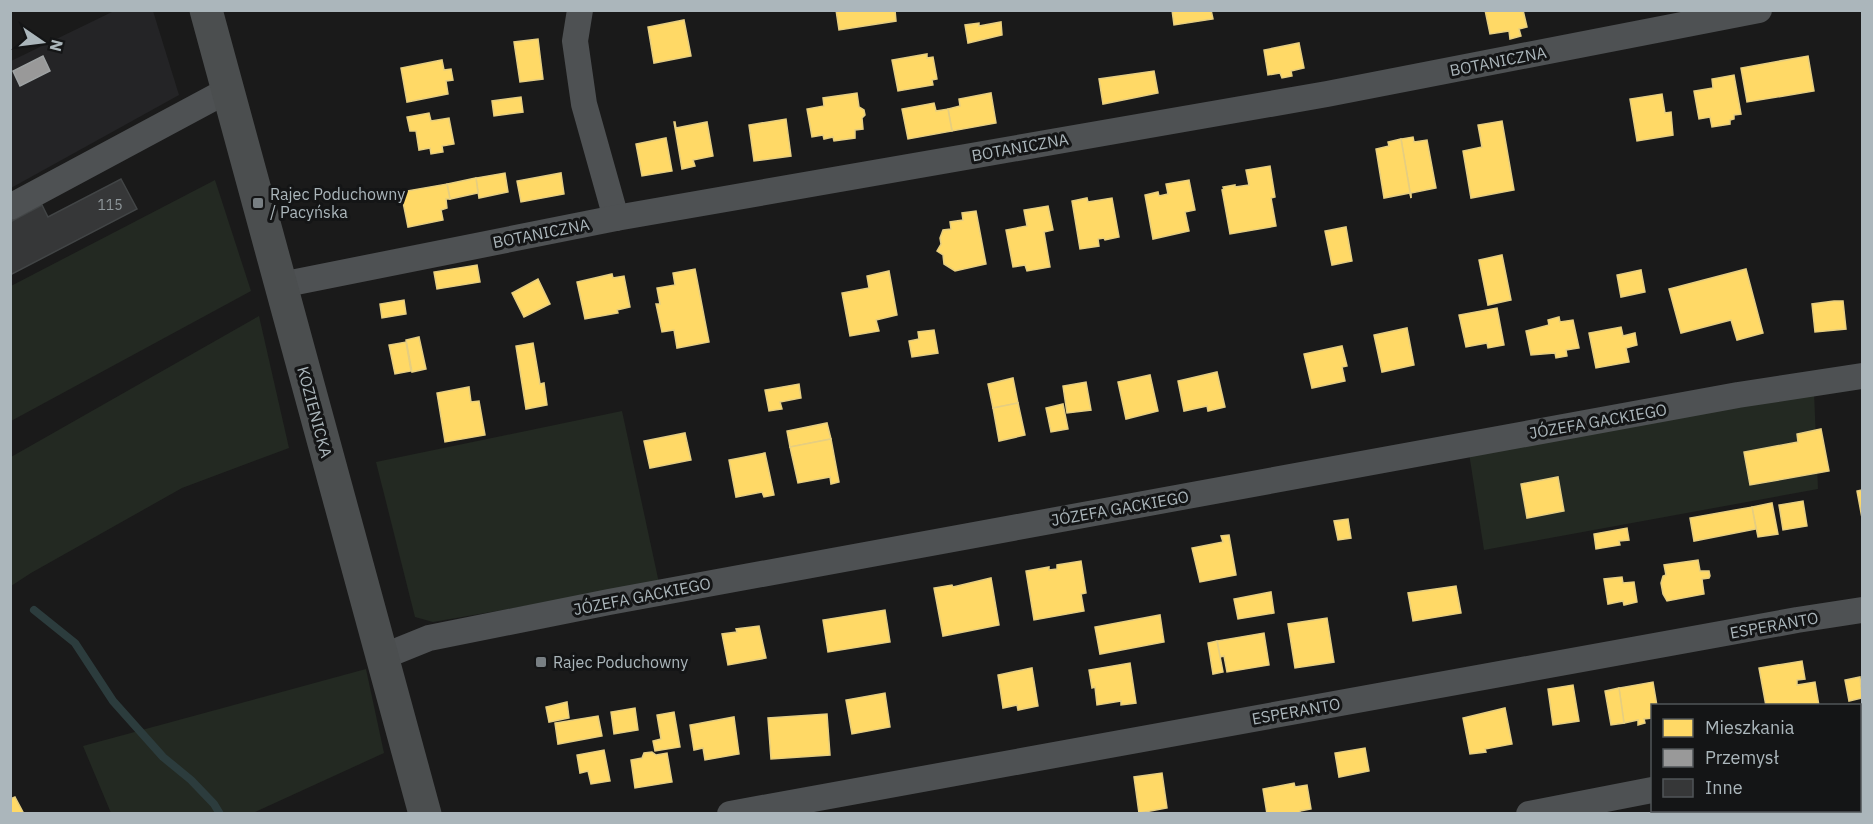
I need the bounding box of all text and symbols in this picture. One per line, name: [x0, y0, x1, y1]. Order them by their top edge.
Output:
north arrow: [12, 12, 72, 72]
text: N: [45, 38, 68, 54]
street label: BOTANICZNA: [1448, 42, 1548, 80]
street label: BOTANICZNA: [970, 129, 1070, 165]
place label: Rajec Poduchowny / Pacyńska: [270, 184, 405, 222]
house number: 115: [97, 196, 123, 214]
marker: Rajec Poduchowny / Pacyńska: [251, 196, 265, 210]
street label: BOTANICZNA: [491, 214, 591, 252]
street label: KOZIENICKA: [293, 364, 337, 460]
street label: JÓZEFA GACKIEGO: [1527, 398, 1668, 443]
street label: JÓZEFA GACKIEGO: [1049, 485, 1190, 530]
street label: JÓZEFA GACKIEGO: [571, 572, 712, 619]
street label: ESPERANTO: [1728, 607, 1820, 643]
place label: Rajec Poduchowny: [553, 652, 688, 672]
marker: Rajec Poduchowny: [534, 655, 548, 669]
street label: ESPERANTO: [1250, 693, 1342, 729]
legend: [1651, 704, 1861, 812]
text: Mieszkania: [1705, 716, 1795, 739]
text: Przemysł: [1705, 746, 1779, 769]
text: Inne: [1705, 776, 1743, 799]

